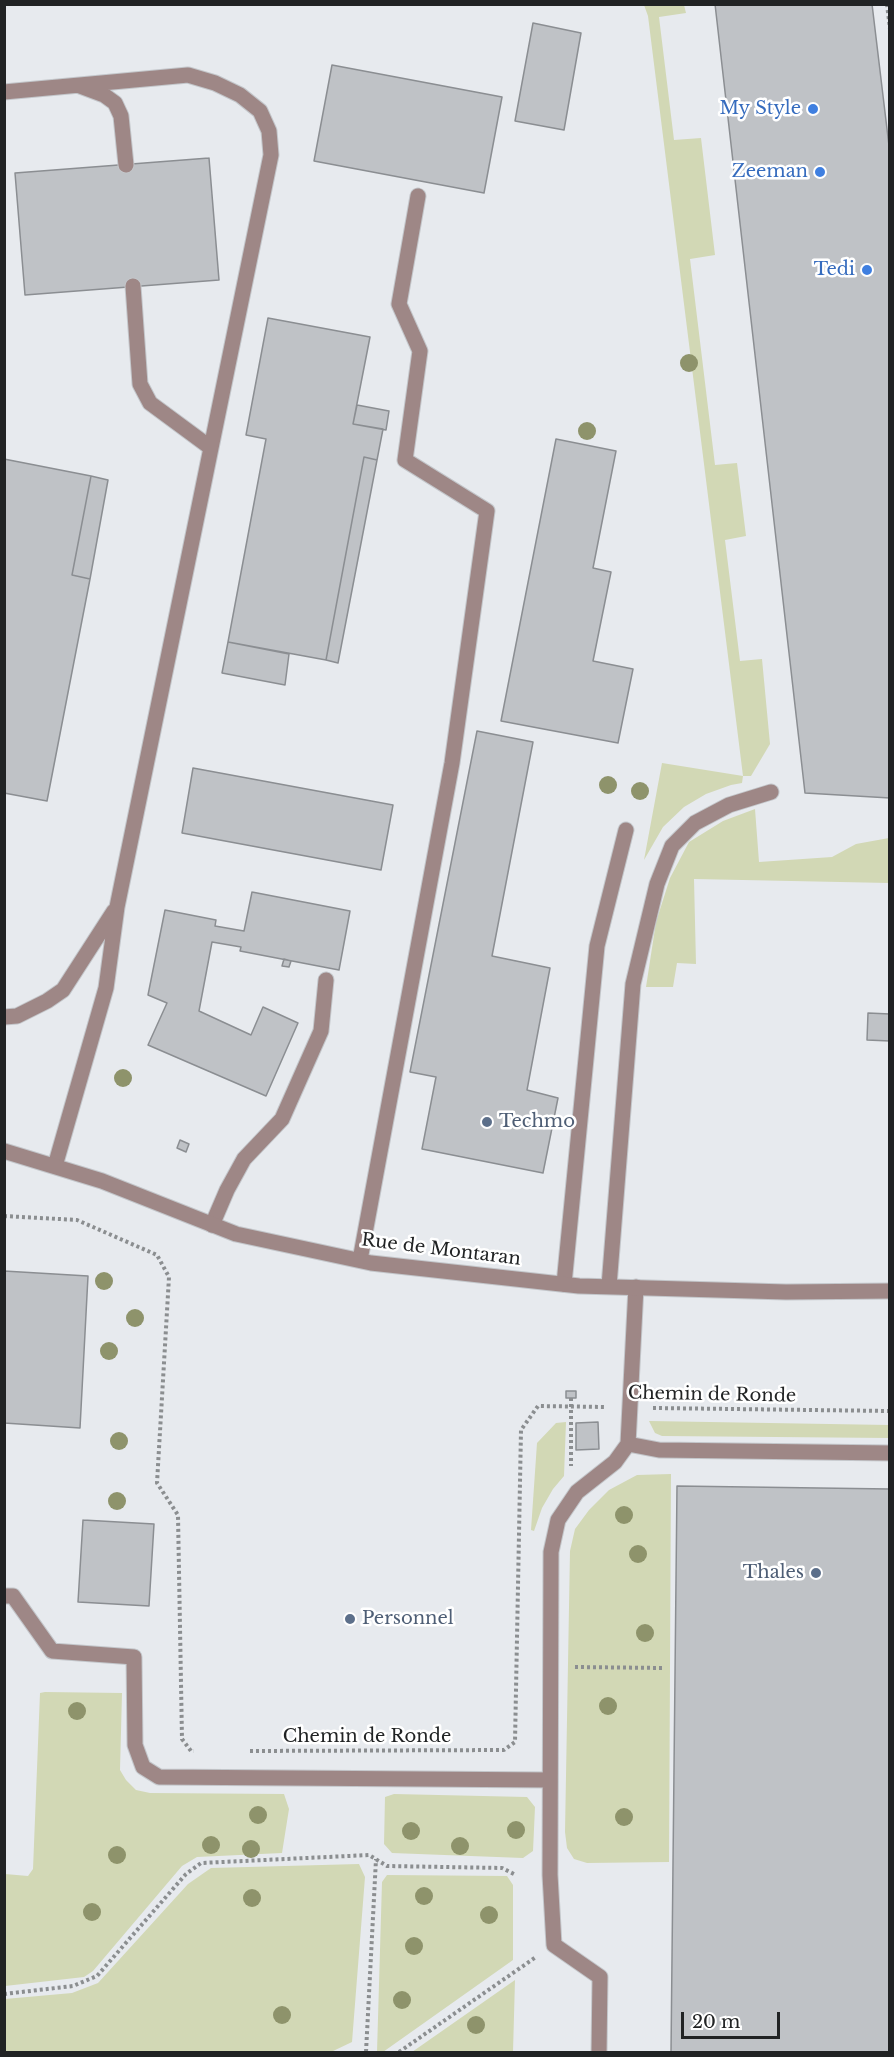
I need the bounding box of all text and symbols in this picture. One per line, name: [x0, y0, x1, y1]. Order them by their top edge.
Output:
place label: My Style: [719, 98, 801, 120]
marker: My Style: [806, 102, 820, 116]
place label: Zeeman: [732, 161, 808, 183]
marker: Zeeman: [813, 165, 827, 179]
place label: Tedi: [814, 259, 855, 281]
marker: Tedi: [860, 263, 874, 277]
place label: Techmo: [499, 1111, 575, 1133]
marker: Techmo: [480, 1115, 494, 1129]
street label: Rue de Montaran: [360, 1230, 522, 1270]
street label: Chemin de Ronde: [628, 1383, 796, 1407]
place label: Thales: [743, 1562, 804, 1584]
marker: Thales: [809, 1566, 823, 1580]
place label: Personnel: [362, 1608, 454, 1630]
marker: Personnel: [343, 1612, 357, 1626]
street label: Chemin de Ronde: [283, 1726, 451, 1748]
scale bar: [684, 2000, 783, 2038]
text: 20 m: [692, 2011, 740, 2033]

